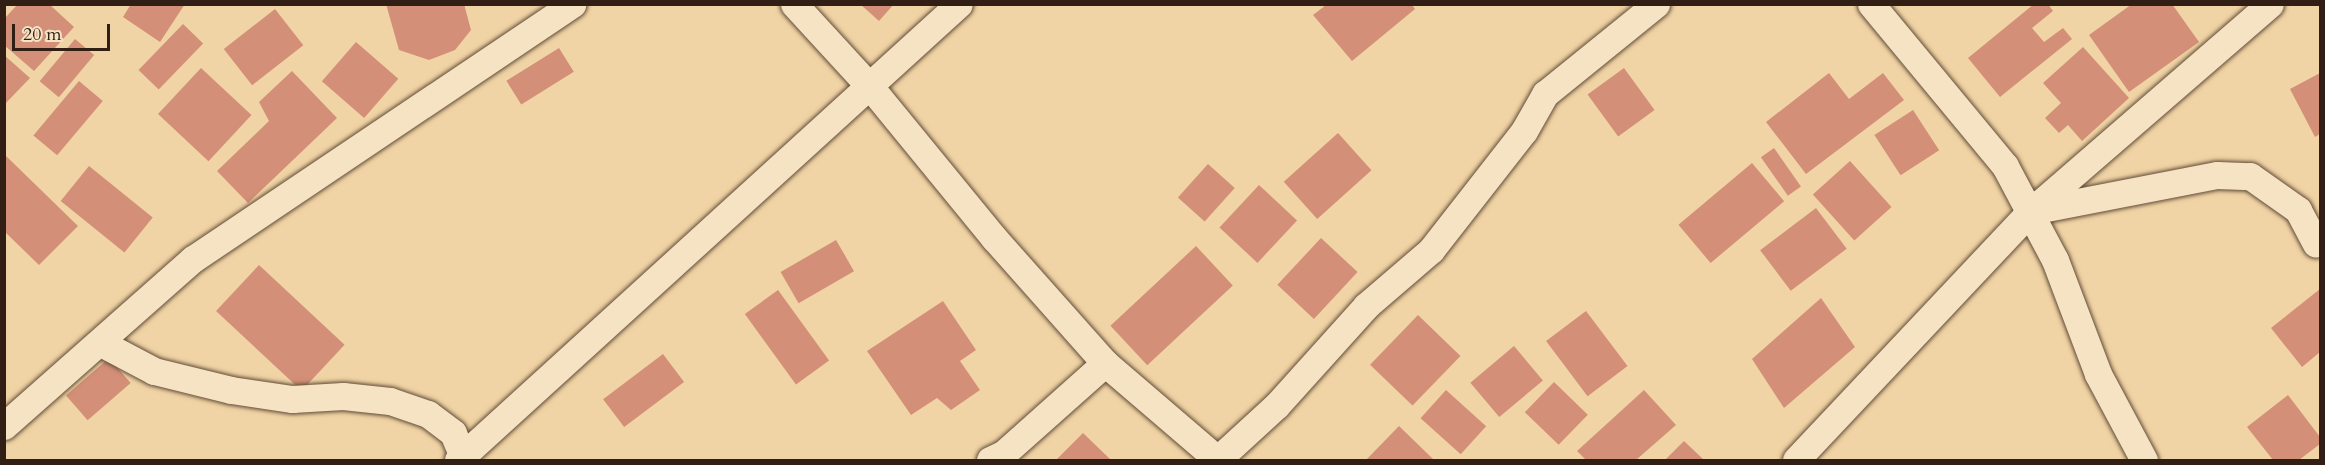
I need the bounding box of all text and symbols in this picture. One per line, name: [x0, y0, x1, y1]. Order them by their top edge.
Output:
scale bar: [15, 12, 112, 50]
text: 20 m: [23, 22, 62, 47]

